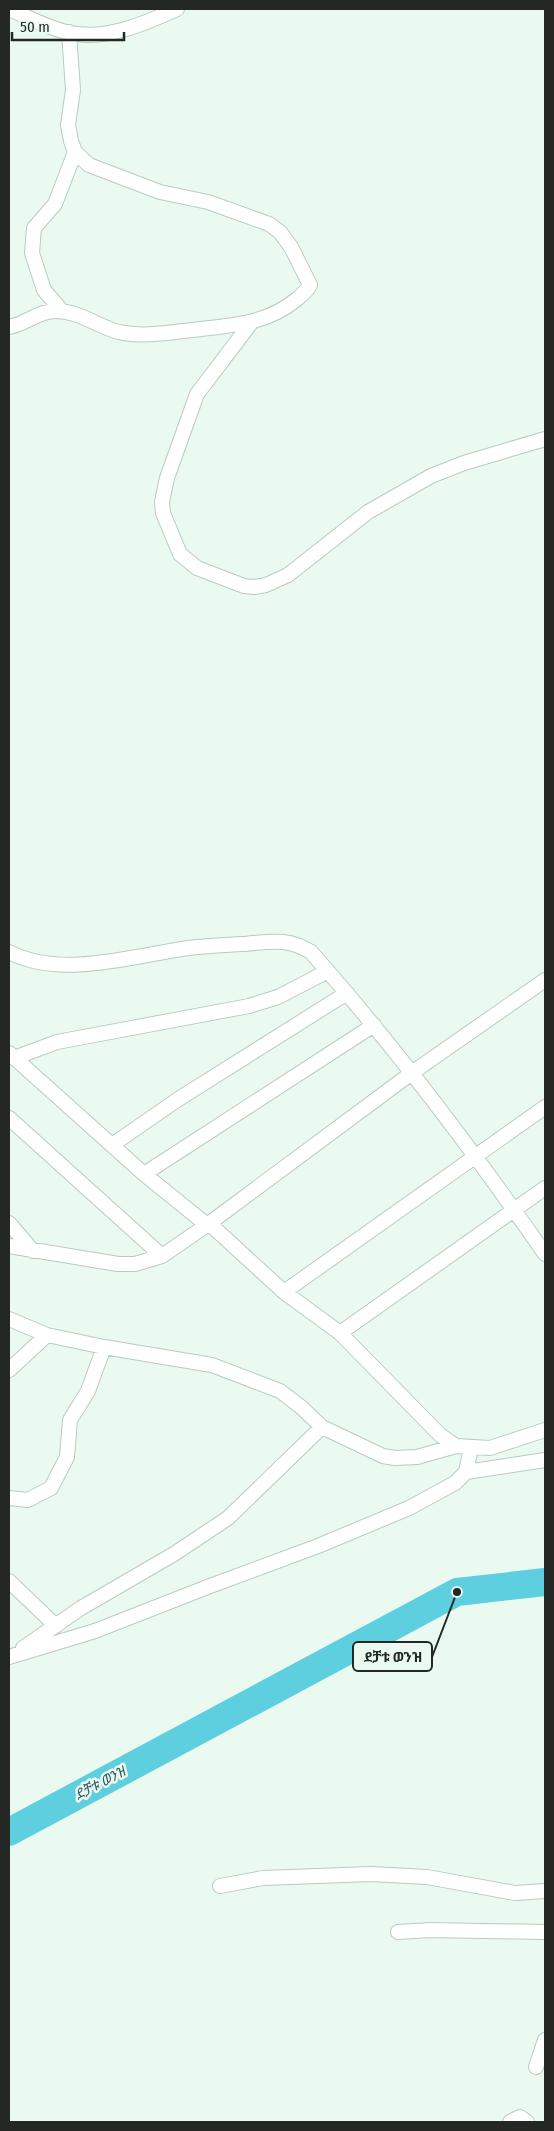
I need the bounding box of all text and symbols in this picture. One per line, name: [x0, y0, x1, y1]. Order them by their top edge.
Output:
scale bar: [12, 10, 125, 42]
text: 50 m: [20, 18, 50, 36]
callout: ደቻቱ ወንዝ: [353, 1642, 432, 1671]
text: ደቻቱ ወንዝ: [364, 1649, 422, 1666]
water label: ደቻቱ ወንዝ: [72, 1762, 130, 1804]

